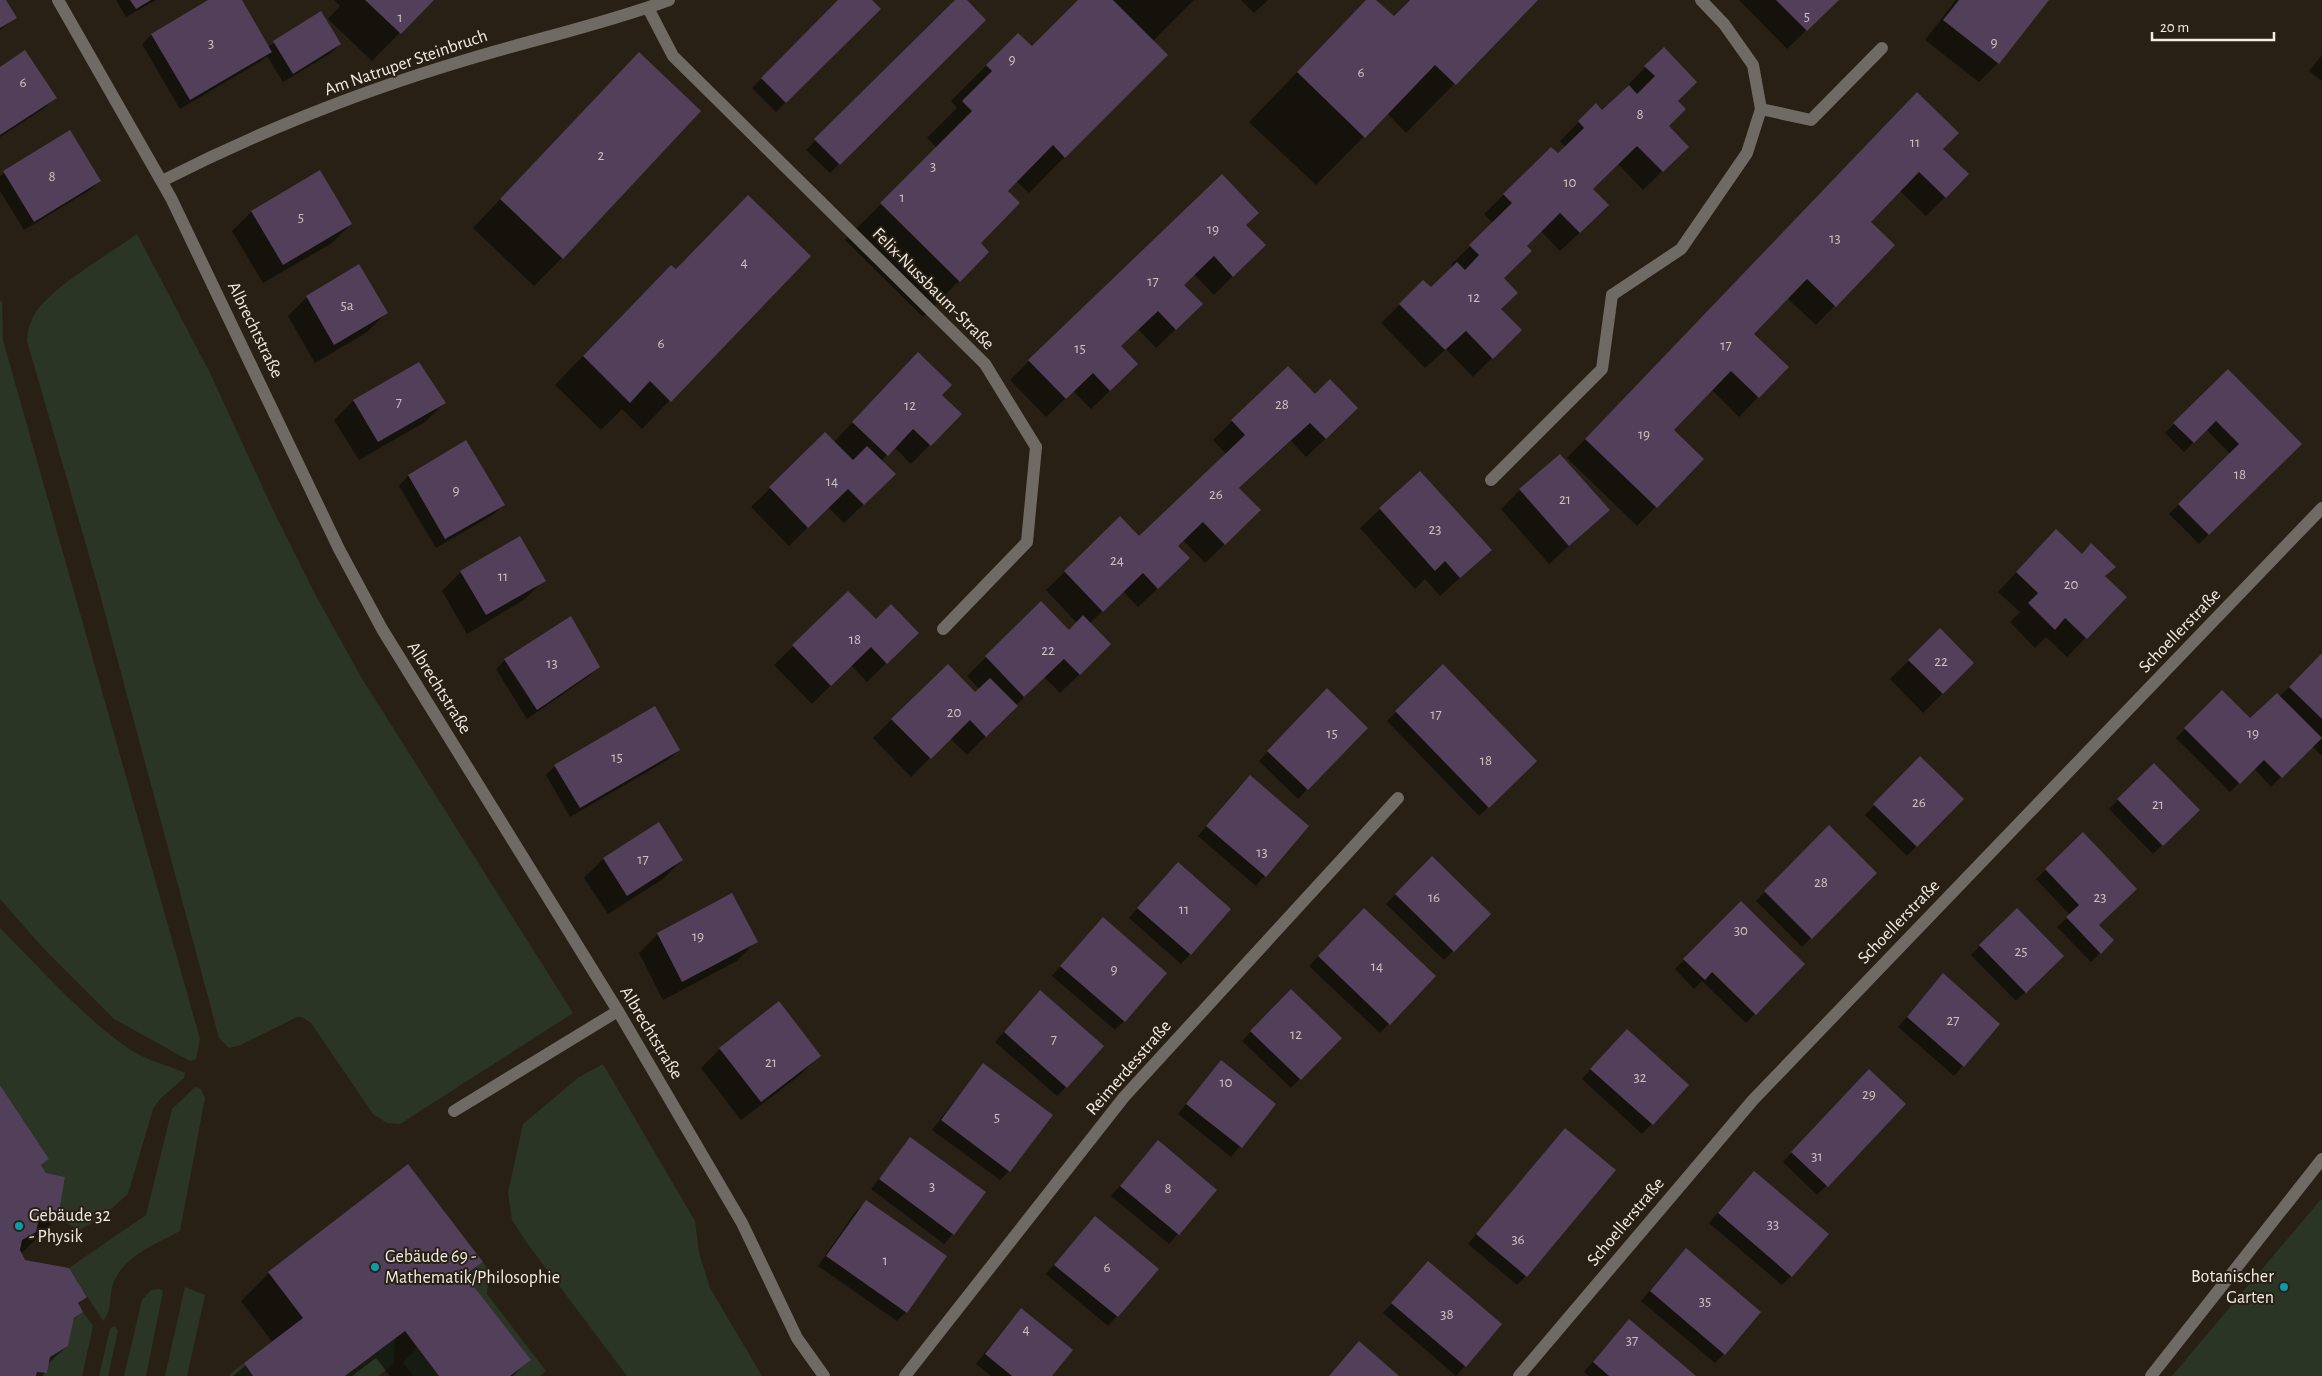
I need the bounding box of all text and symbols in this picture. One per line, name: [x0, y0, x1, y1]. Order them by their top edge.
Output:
house number: 5: [1804, 9, 1810, 24]
house number: 1: [397, 10, 403, 25]
scale bar: [2152, 10, 2274, 42]
text: 20 m: [2160, 20, 2189, 35]
street label: Am Natruper Steinbruch: [322, 27, 490, 99]
house number: 9: [1990, 35, 1998, 50]
house number: 3: [208, 36, 214, 51]
house number: 9: [1008, 52, 1016, 67]
house number: 6: [1357, 65, 1365, 80]
house number: 6: [19, 75, 27, 90]
house number: 8: [1636, 107, 1644, 122]
house number: 11: [1910, 135, 1920, 150]
house number: 2: [598, 148, 605, 163]
house number: 3: [930, 159, 936, 174]
house number: 8: [48, 169, 56, 184]
house number: 10: [1563, 175, 1577, 190]
house number: 1: [899, 190, 905, 205]
house number: 5: [298, 210, 304, 225]
house number: 19: [1207, 222, 1219, 237]
street label: Felix-Nussbaum-Straße: [869, 225, 997, 353]
house number: 13: [1829, 231, 1841, 246]
house number: 4: [740, 255, 748, 270]
house number: 17: [1147, 274, 1159, 289]
street label: Albrechtstraße: [224, 279, 286, 381]
house number: 12: [1468, 290, 1480, 305]
house number: 5a: [340, 298, 354, 313]
house number: 6: [657, 336, 665, 351]
house number: 17: [1720, 338, 1732, 353]
house number: 15: [1074, 341, 1086, 356]
house number: 7: [396, 395, 402, 410]
house number: 28: [1275, 397, 1289, 412]
house number: 12: [904, 398, 916, 413]
house number: 19: [1638, 427, 1650, 442]
house number: 18: [2234, 467, 2246, 482]
house number: 14: [826, 474, 838, 489]
house number: 9: [452, 483, 460, 498]
house number: 26: [1209, 487, 1223, 502]
house number: 21: [1559, 492, 1571, 507]
house number: 23: [1428, 522, 1442, 537]
house number: 24: [1110, 553, 1124, 568]
house number: 11: [498, 569, 508, 584]
house number: 20: [2064, 577, 2078, 592]
street label: Schoellerstraße: [2136, 585, 2224, 677]
house number: 18: [849, 632, 861, 647]
street label: Albrechtstraße: [404, 639, 474, 737]
house number: 22: [1041, 643, 1055, 658]
house number: 22: [1934, 654, 1948, 669]
house number: 13: [546, 656, 558, 671]
house number: 20: [947, 705, 961, 720]
house number: 17: [1430, 707, 1442, 722]
house number: 15: [1326, 726, 1338, 741]
house number: 19: [2247, 726, 2259, 741]
house number: 15: [611, 750, 623, 765]
house number: 18: [1480, 753, 1492, 768]
house number: 26: [1912, 795, 1926, 810]
house number: 21: [2152, 797, 2164, 812]
house number: 13: [1256, 845, 1268, 860]
house number: 17: [637, 852, 649, 867]
house number: 28: [1814, 875, 1828, 890]
street label: Schoellerstraße: [1855, 876, 1943, 968]
house number: 16: [1428, 890, 1440, 905]
house number: 23: [2093, 890, 2107, 905]
house number: 11: [1179, 902, 1189, 917]
house number: 30: [1734, 923, 1748, 938]
house number: 19: [692, 929, 704, 944]
house number: 25: [2014, 944, 2028, 959]
house number: 14: [1371, 959, 1383, 974]
house number: 9: [1110, 962, 1118, 977]
street label: Albrechtstraße: [616, 984, 686, 1082]
house number: 27: [1946, 1013, 1960, 1028]
street label: Reimerdesstraße: [1083, 1017, 1175, 1119]
house number: 12: [1290, 1027, 1302, 1042]
house number: 7: [1051, 1032, 1057, 1047]
house number: 21: [765, 1055, 777, 1070]
house number: 32: [1633, 1070, 1647, 1085]
house number: 10: [1219, 1075, 1233, 1090]
house number: 29: [1862, 1087, 1876, 1102]
house number: 5: [994, 1110, 1000, 1125]
house number: 31: [1811, 1149, 1823, 1164]
street label: Schoellerstraße: [1584, 1174, 1668, 1270]
house number: 3: [929, 1179, 935, 1194]
house number: 8: [1164, 1181, 1172, 1196]
place label: Gebäude 32 - Physik: [29, 1207, 111, 1246]
house number: 33: [1767, 1217, 1779, 1232]
marker: Gebäude 32 - Physik: [13, 1220, 25, 1232]
house number: 36: [1511, 1232, 1525, 1247]
place label: Gebäude 69 - Mathematik/Philosophie: [385, 1248, 560, 1287]
house number: 1: [882, 1253, 888, 1268]
house number: 6: [1103, 1260, 1111, 1275]
marker: Gebäude 69 - Mathematik/Philosophie: [369, 1261, 381, 1273]
place label: Botanischer Garten: [2191, 1268, 2274, 1307]
marker: Botanischer Garten: [2278, 1281, 2290, 1293]
house number: 35: [1699, 1294, 1711, 1309]
house number: 38: [1440, 1307, 1454, 1322]
house number: 4: [1022, 1322, 1030, 1337]
house number: 37: [1626, 1333, 1638, 1348]

